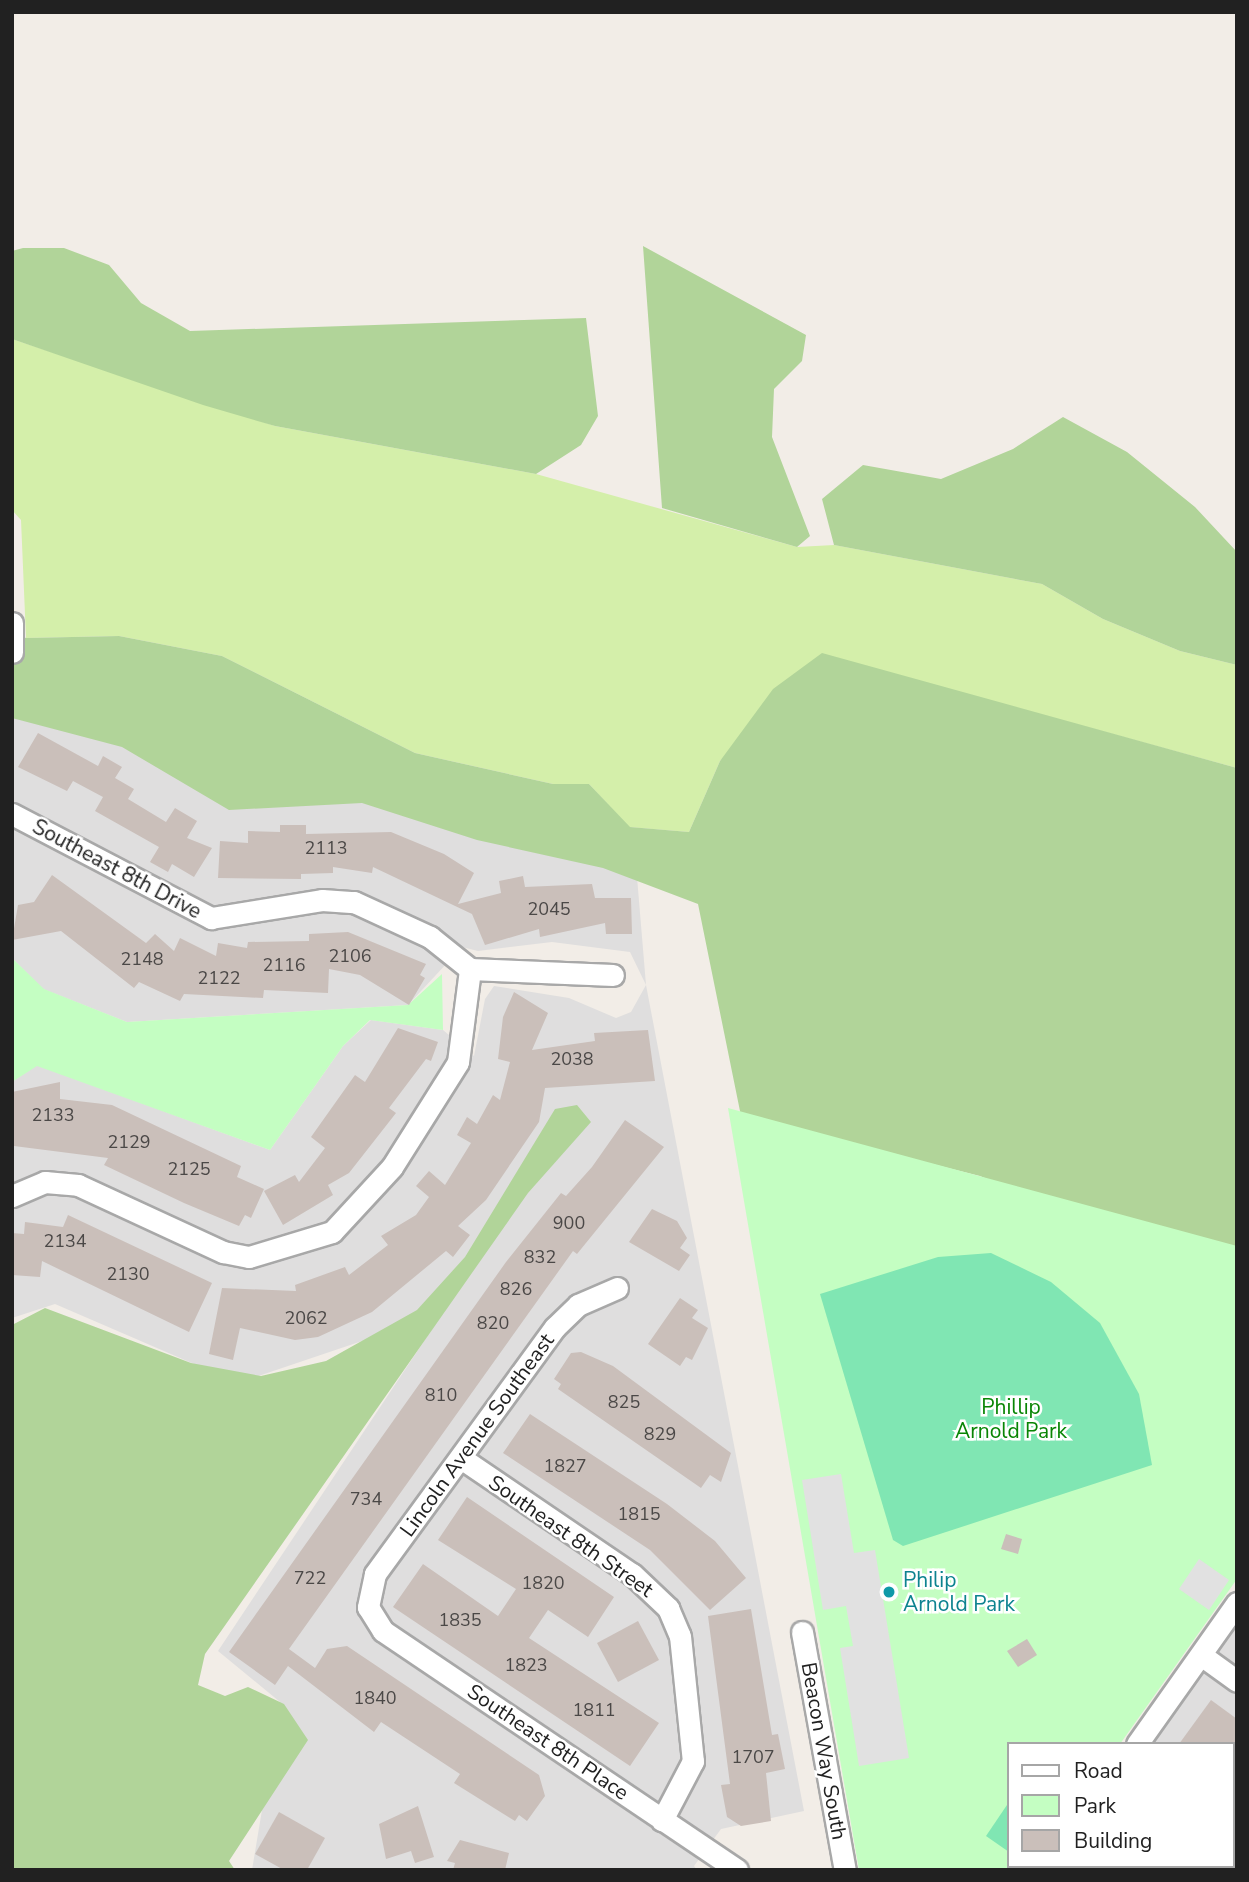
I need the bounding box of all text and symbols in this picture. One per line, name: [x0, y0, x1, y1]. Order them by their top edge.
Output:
street label: Southeast 8th Drive: [28, 814, 206, 924]
house number: 2113: [304, 837, 348, 859]
house number: 2045: [527, 898, 571, 920]
house number: 2106: [328, 945, 372, 967]
house number: 2148: [120, 948, 164, 970]
house number: 2116: [262, 954, 306, 976]
house number: 2122: [197, 967, 241, 989]
house number: 2038: [550, 1048, 594, 1070]
house number: 2133: [31, 1104, 75, 1126]
house number: 2129: [107, 1131, 151, 1153]
house number: 2125: [167, 1158, 211, 1180]
house number: 900: [553, 1212, 585, 1234]
house number: 2134: [43, 1230, 87, 1252]
house number: 832: [524, 1246, 556, 1268]
house number: 2130: [106, 1263, 150, 1285]
house number: 826: [500, 1278, 532, 1300]
house number: 2062: [284, 1307, 328, 1329]
house number: 820: [477, 1312, 509, 1334]
street label: Lincoln Avenue Southeast: [395, 1328, 559, 1542]
house number: 810: [425, 1384, 457, 1406]
house number: 825: [608, 1391, 640, 1413]
park label: Phillip Arnold Park: [955, 1394, 1067, 1444]
house number: 829: [644, 1423, 676, 1445]
house number: 1827: [543, 1455, 587, 1477]
street label: Southeast 8th Street: [484, 1470, 658, 1602]
house number: 734: [350, 1488, 382, 1510]
house number: 1815: [617, 1503, 661, 1525]
house number: 722: [294, 1567, 326, 1589]
place label: Philip Arnold Park: [903, 1567, 1015, 1617]
house number: 1820: [521, 1572, 565, 1594]
marker: Philip Arnold Park: [881, 1584, 897, 1600]
house number: 1835: [438, 1609, 482, 1631]
house number: 1823: [504, 1654, 548, 1676]
street label: Beacon Way South: [796, 1660, 852, 1842]
street label: Southeast 8th Place: [462, 1679, 634, 1805]
house number: 1840: [353, 1687, 397, 1709]
house number: 1811: [572, 1699, 616, 1721]
legend: [1007, 1742, 1235, 1868]
house number: 1707: [731, 1746, 775, 1768]
text: Road: [1074, 1757, 1123, 1785]
text: Park: [1074, 1792, 1116, 1820]
text: Building: [1074, 1827, 1152, 1855]

